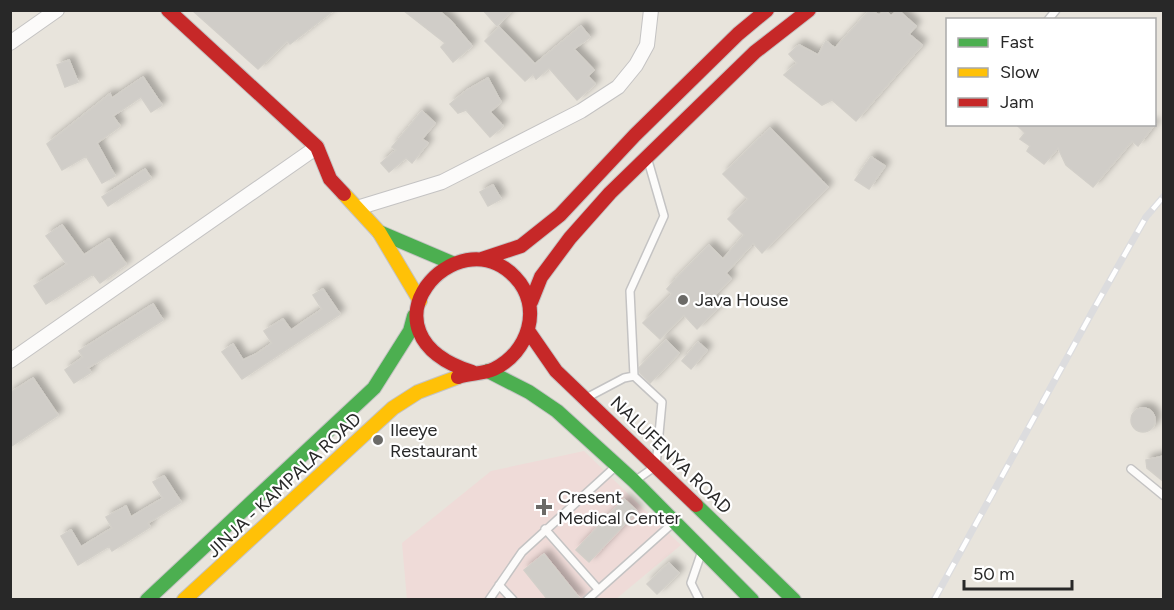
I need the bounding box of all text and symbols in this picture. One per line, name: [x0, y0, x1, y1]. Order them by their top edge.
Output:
legend: [946, 18, 1156, 126]
text: Fast: [1000, 31, 1034, 53]
text: Slow: [1000, 61, 1039, 83]
text: Jam: [1000, 91, 1034, 113]
place label: Java House: [695, 289, 788, 311]
marker: Java House: [676, 293, 690, 307]
street label: NALUFENYA ROAD: [606, 392, 736, 518]
street label: JINJA - KAMPALA ROAD: [202, 408, 366, 562]
place label: Ileeye Restaurant: [390, 419, 478, 462]
marker: Ileeye Restaurant: [371, 433, 385, 447]
place label: Cresent Medical Center: [558, 486, 681, 529]
marker: Cresent Medical Center: [535, 498, 553, 516]
scale bar: [964, 553, 1072, 591]
text: 50 m: [973, 563, 1015, 585]

